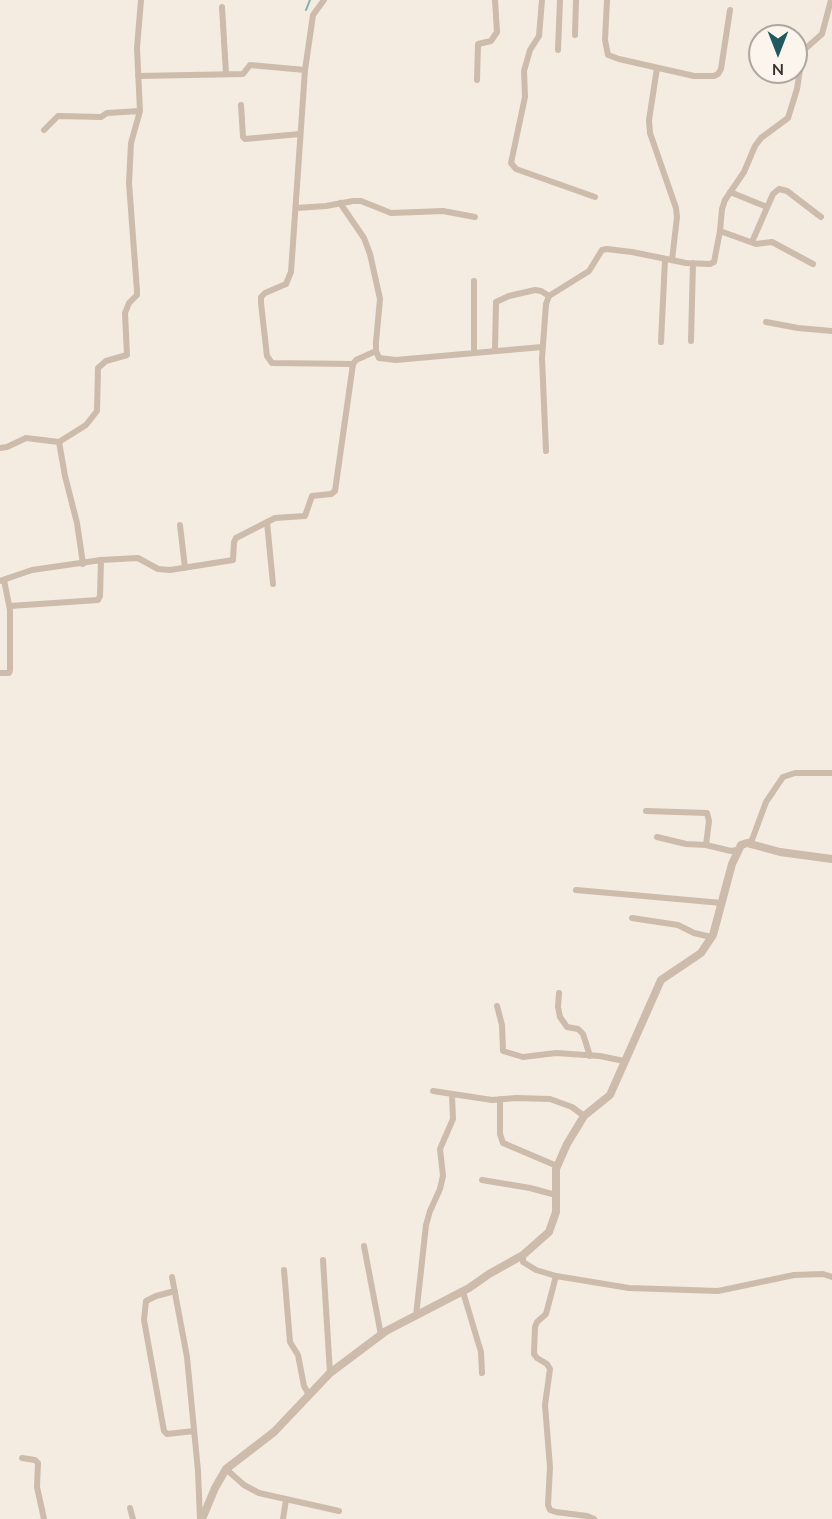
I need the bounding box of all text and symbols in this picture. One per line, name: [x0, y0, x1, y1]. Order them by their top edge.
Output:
north arrow: [748, 24, 808, 84]
text: N: [772, 60, 784, 80]

